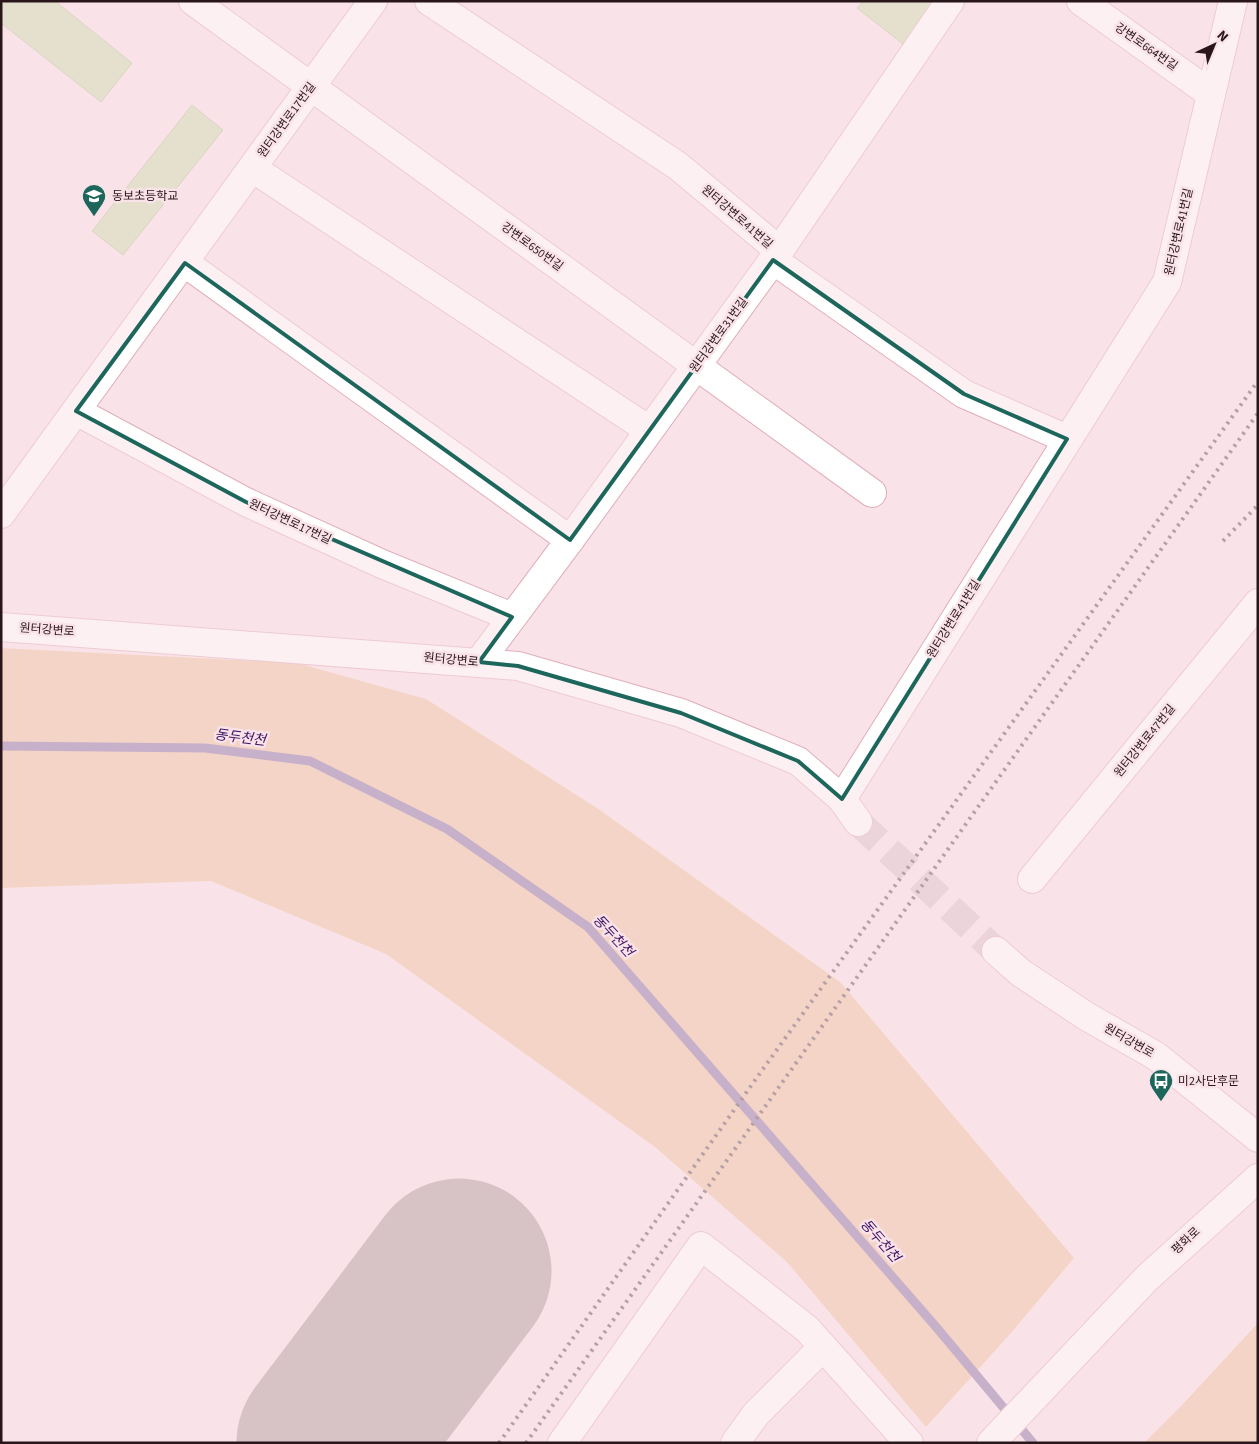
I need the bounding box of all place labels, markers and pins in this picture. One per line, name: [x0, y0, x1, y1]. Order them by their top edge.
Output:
school or university icon: 동보초등학교: [81, 183, 107, 217]
place label: 동보초등학교: [112, 188, 178, 205]
bus stop icon: 미2사단후문: [1148, 1068, 1174, 1102]
place label: 미2사단후문: [1178, 1073, 1239, 1090]

